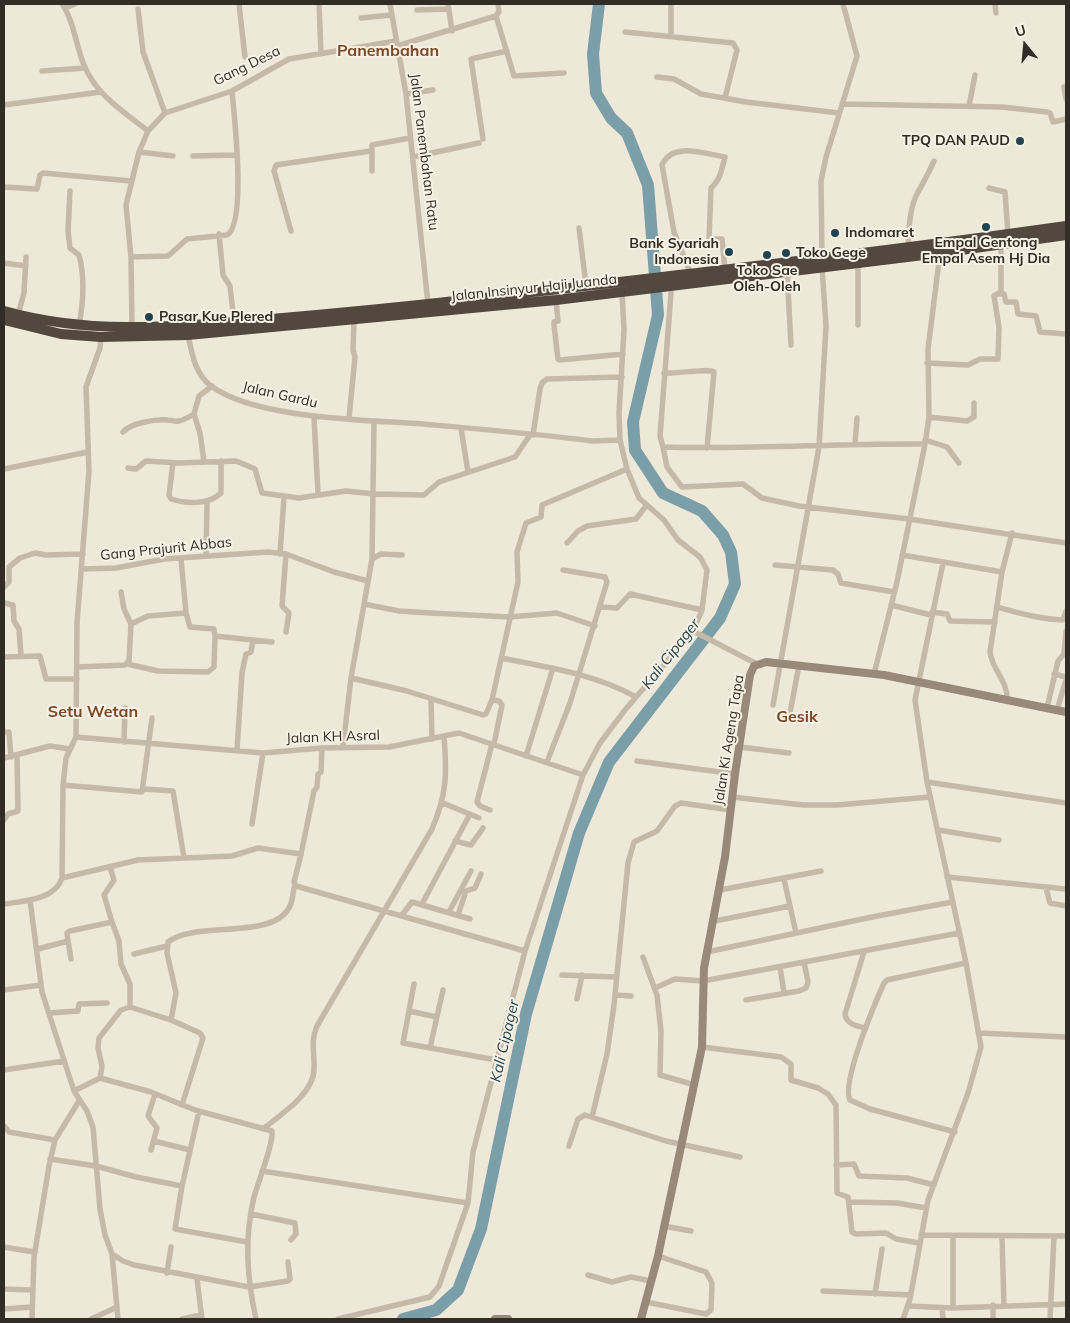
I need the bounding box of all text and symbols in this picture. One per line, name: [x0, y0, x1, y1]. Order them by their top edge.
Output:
north arrow: [1000, 20, 1050, 70]
text: U: [1013, 21, 1028, 41]
district label: Panembahan: [337, 41, 439, 61]
street label: Gang Desa: [211, 43, 283, 89]
street label: Jalan Panembahan Ratu: [406, 72, 442, 232]
place label: TPQ DAN PAUD: [902, 133, 1010, 149]
marker: TPQ DAN PAUD: [1014, 135, 1026, 147]
marker: Empal Gentong Empal Asem Hj Dia: [980, 221, 992, 233]
place label: Indomaret: [845, 225, 914, 241]
marker: Indomaret: [829, 227, 841, 239]
place label: Empal Gentong Empal Asem Hj Dia: [922, 235, 1050, 268]
place label: Bank Syariah Indonesia: [629, 236, 719, 268]
place label: Toko Gege: [796, 245, 866, 261]
marker: Bank Syariah Indonesia: [723, 246, 735, 258]
marker: Toko Gege: [780, 247, 792, 259]
marker: Toko Sae Oleh-Oleh: [761, 249, 773, 261]
place label: Toko Sae Oleh-Oleh: [733, 263, 801, 296]
street label: Jalan Insinyur Haji Juanda: [450, 271, 618, 305]
place label: Pasar Kue Plered: [159, 309, 273, 325]
marker: Pasar Kue Plered: [143, 311, 155, 323]
street label: Jalan Gardu: [241, 378, 319, 412]
street label: Gang Prajurit Abbas: [99, 534, 233, 564]
water label: Kali Cipager: [638, 615, 704, 693]
street label: Jalan Ki Ageng Tapa: [710, 674, 748, 806]
district label: Setu Wetan: [48, 702, 138, 722]
district label: Gesik: [776, 707, 818, 727]
street label: Jalan KH Asral: [286, 727, 380, 747]
water label: Kali Cipager: [487, 998, 523, 1084]

